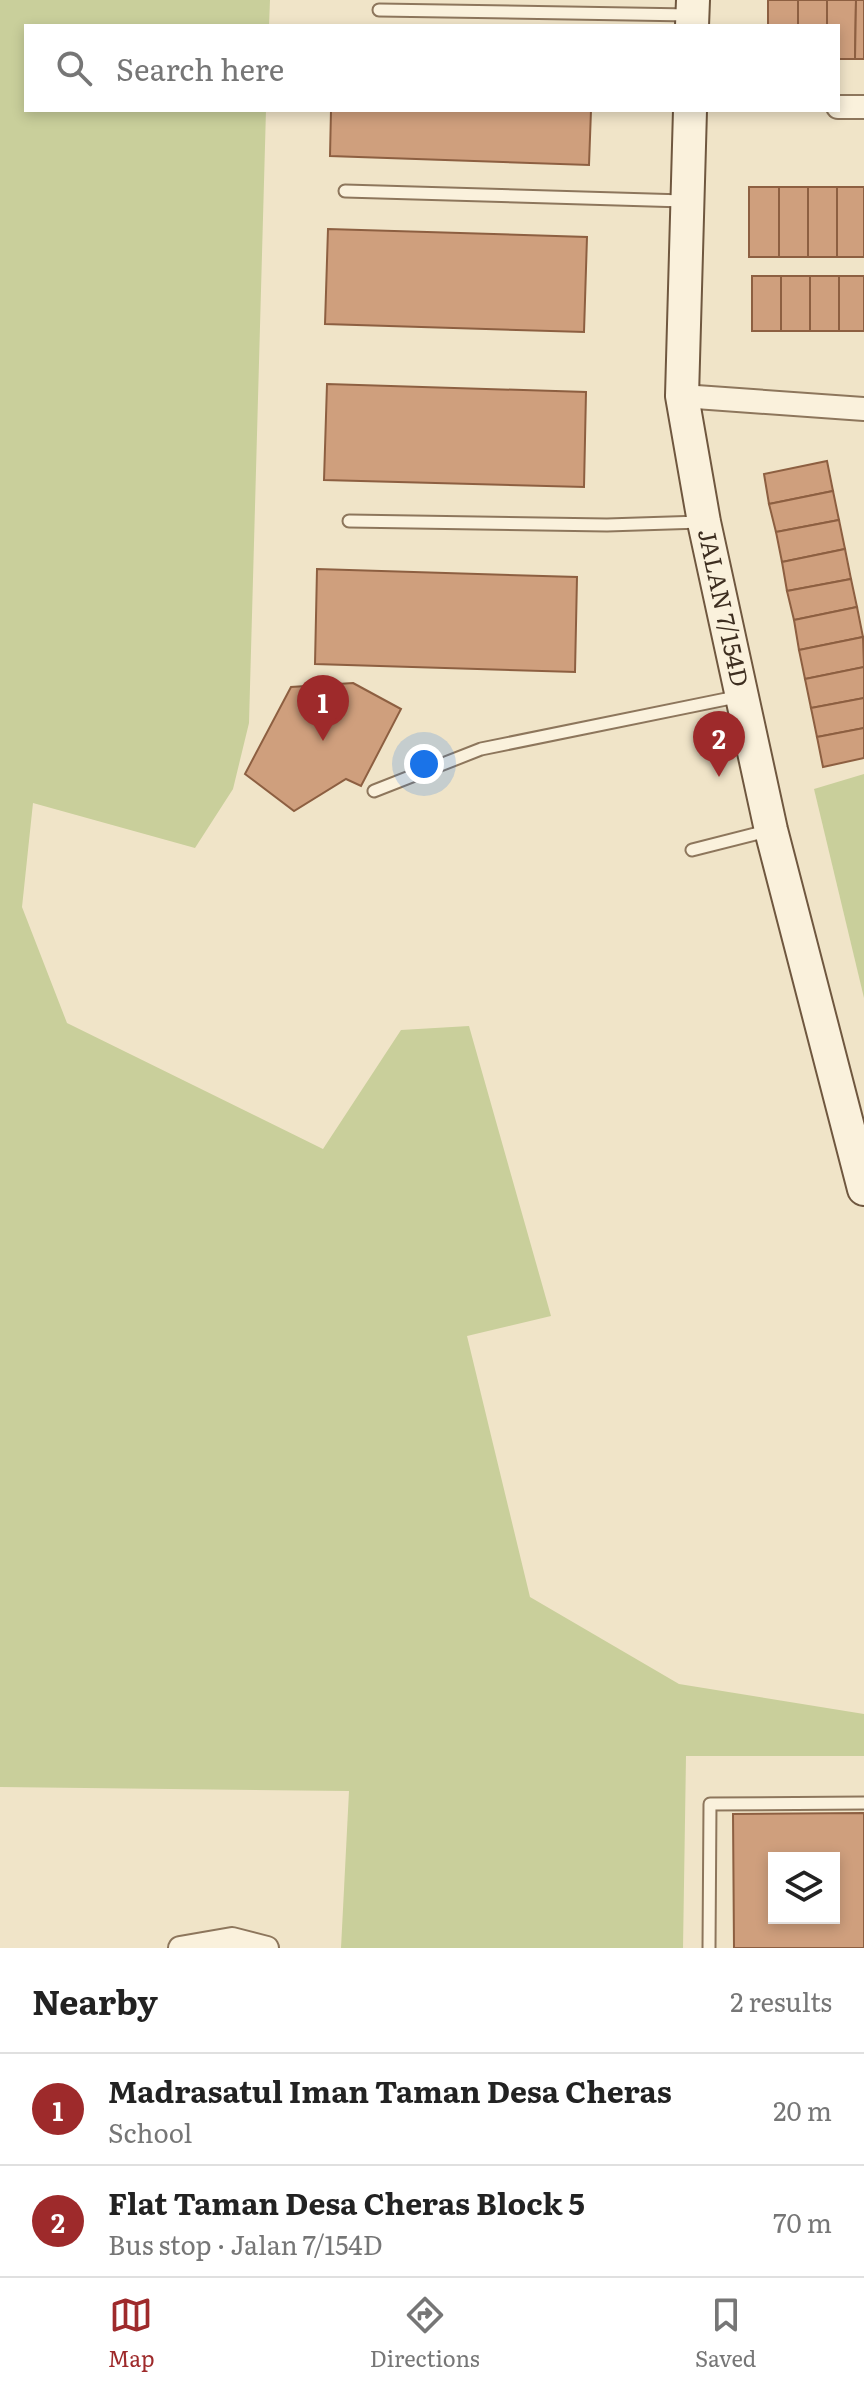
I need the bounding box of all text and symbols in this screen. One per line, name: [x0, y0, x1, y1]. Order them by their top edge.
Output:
search box: [24, 24, 840, 112]
icon: search: [52, 46, 96, 90]
text: Search here: [116, 46, 284, 90]
street label: JALAN 7/154D: [691, 525, 759, 690]
pin: 1: [297, 675, 349, 741]
pin: 2: [693, 711, 745, 777]
your location: [404, 744, 444, 784]
map controls: [768, 1852, 840, 1924]
button: layers: [768, 1852, 840, 1924]
text: Nearby: [32, 1975, 158, 2025]
text: 2 results: [730, 1981, 832, 2020]
text: Madrasatul Iman Taman Desa Cheras: [108, 2068, 672, 2112]
text: 1: [53, 2090, 63, 2129]
text: 20 m: [773, 2090, 832, 2129]
text: School: [108, 2112, 192, 2151]
text: Flat Taman Desa Cheras Block 5: [108, 2180, 585, 2224]
text: 2: [51, 2202, 65, 2241]
text: 70 m: [773, 2202, 832, 2241]
text: Bus stop · Jalan 7/154D: [108, 2224, 383, 2263]
tab: Map: [108, 2293, 155, 2374]
tab: Directions: [370, 2293, 480, 2374]
tab: Saved: [695, 2293, 756, 2374]

